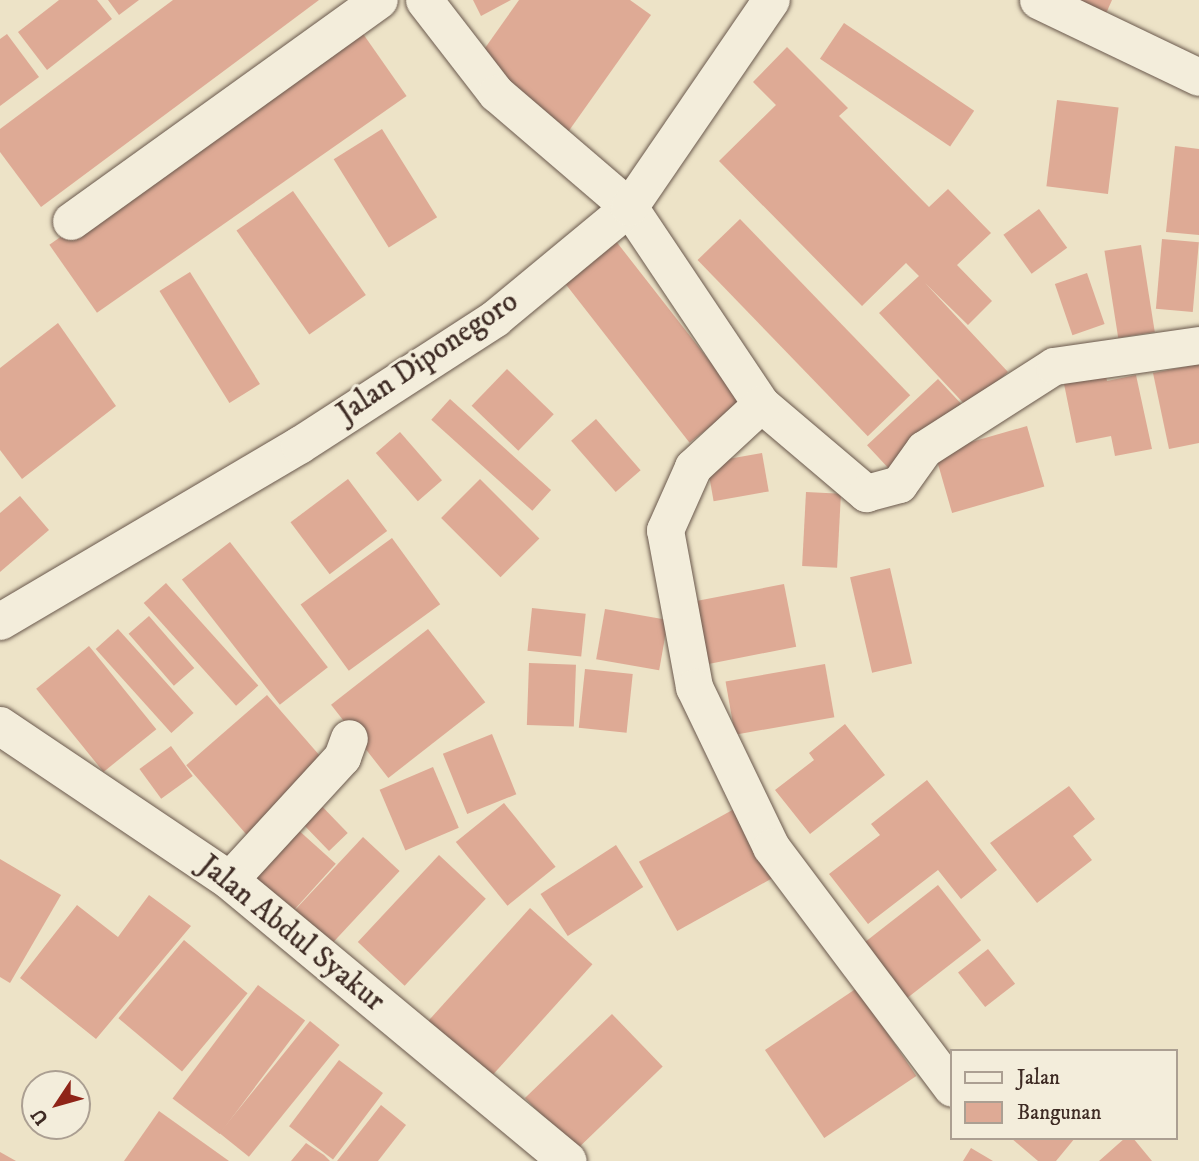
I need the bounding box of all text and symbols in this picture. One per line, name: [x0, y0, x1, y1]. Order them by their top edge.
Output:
street label: Jalan Diponegoro: [331, 284, 525, 432]
street label: Jalan Abdul Syakur: [191, 848, 391, 1020]
legend: [950, 1049, 1178, 1140]
text: Jalan: [1017, 1065, 1060, 1091]
north arrow: [21, 1070, 91, 1140]
text: Bangunan: [1017, 1100, 1101, 1126]
text: U: [27, 1104, 54, 1129]

